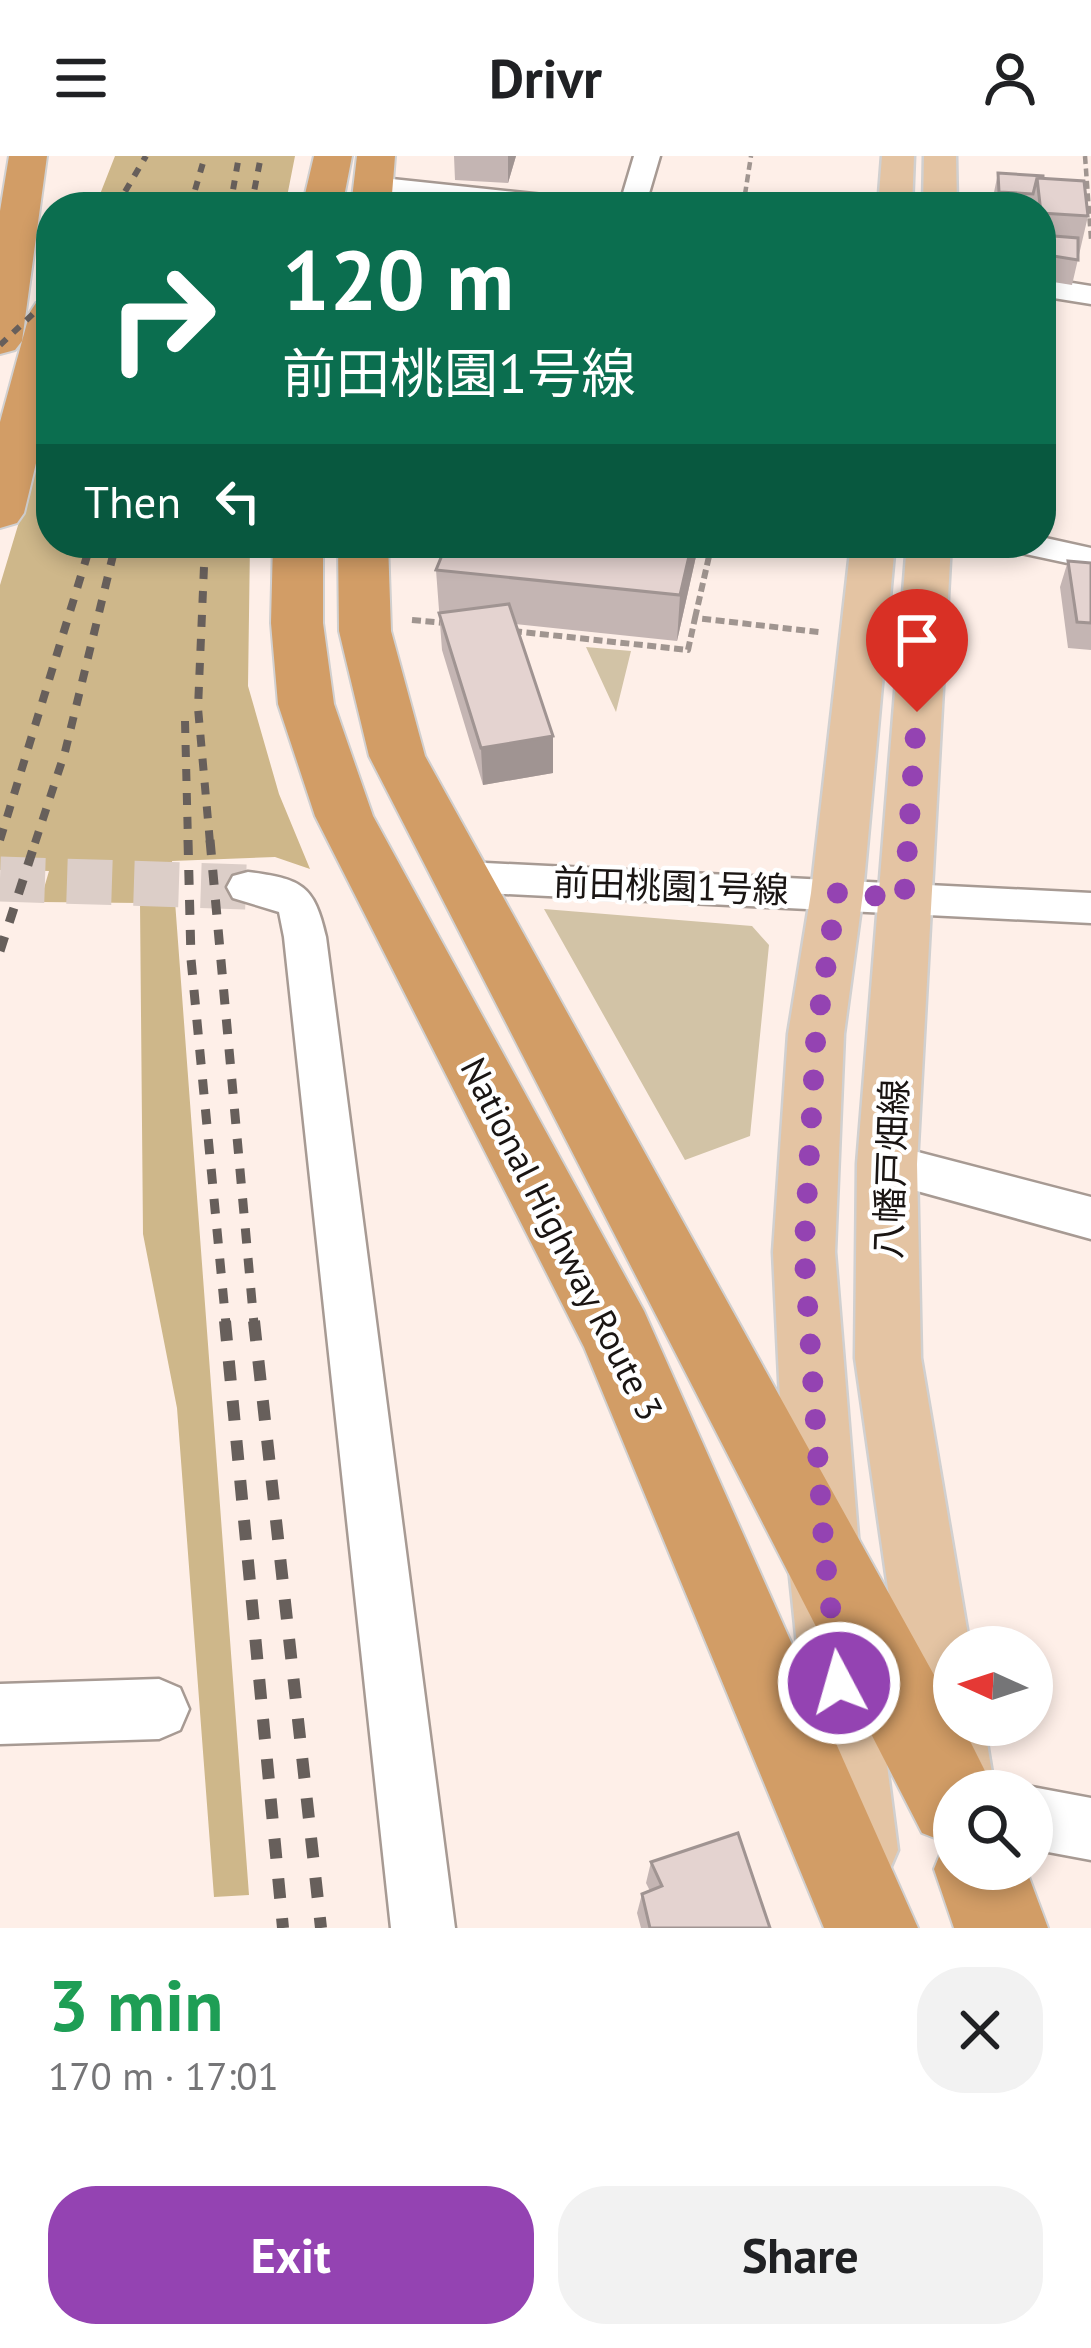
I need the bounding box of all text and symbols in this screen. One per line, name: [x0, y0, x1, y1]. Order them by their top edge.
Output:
text: Drivr: [489, 43, 602, 113]
icon: menu: [48, 45, 114, 111]
icon: person: [977, 45, 1043, 111]
text: 120 m: [282, 224, 514, 333]
icon: right: [84, 240, 240, 396]
text: 前田桃園1号線: [282, 338, 635, 408]
icon: left: [205, 468, 271, 534]
text: Then: [84, 472, 181, 530]
pin: [866, 589, 968, 712]
icon: arrive: [884, 607, 950, 673]
street label: 前田桃園1号線: [552, 858, 790, 913]
street label: National Highway Route 3: [451, 1049, 674, 1428]
street label: 八幡戸畑線: [864, 1078, 917, 1260]
position arrow: [776, 1620, 902, 1746]
north arrow: [933, 1626, 1053, 1746]
map controls: [933, 1626, 1053, 1890]
button: search: [933, 1770, 1053, 1890]
text: 3 min: [48, 1958, 224, 2051]
button: close: [917, 1967, 1043, 2093]
text: 170 m · 17:01: [48, 2050, 279, 2101]
button: Exit: [48, 2186, 534, 2324]
button: Share: [558, 2186, 1043, 2324]

